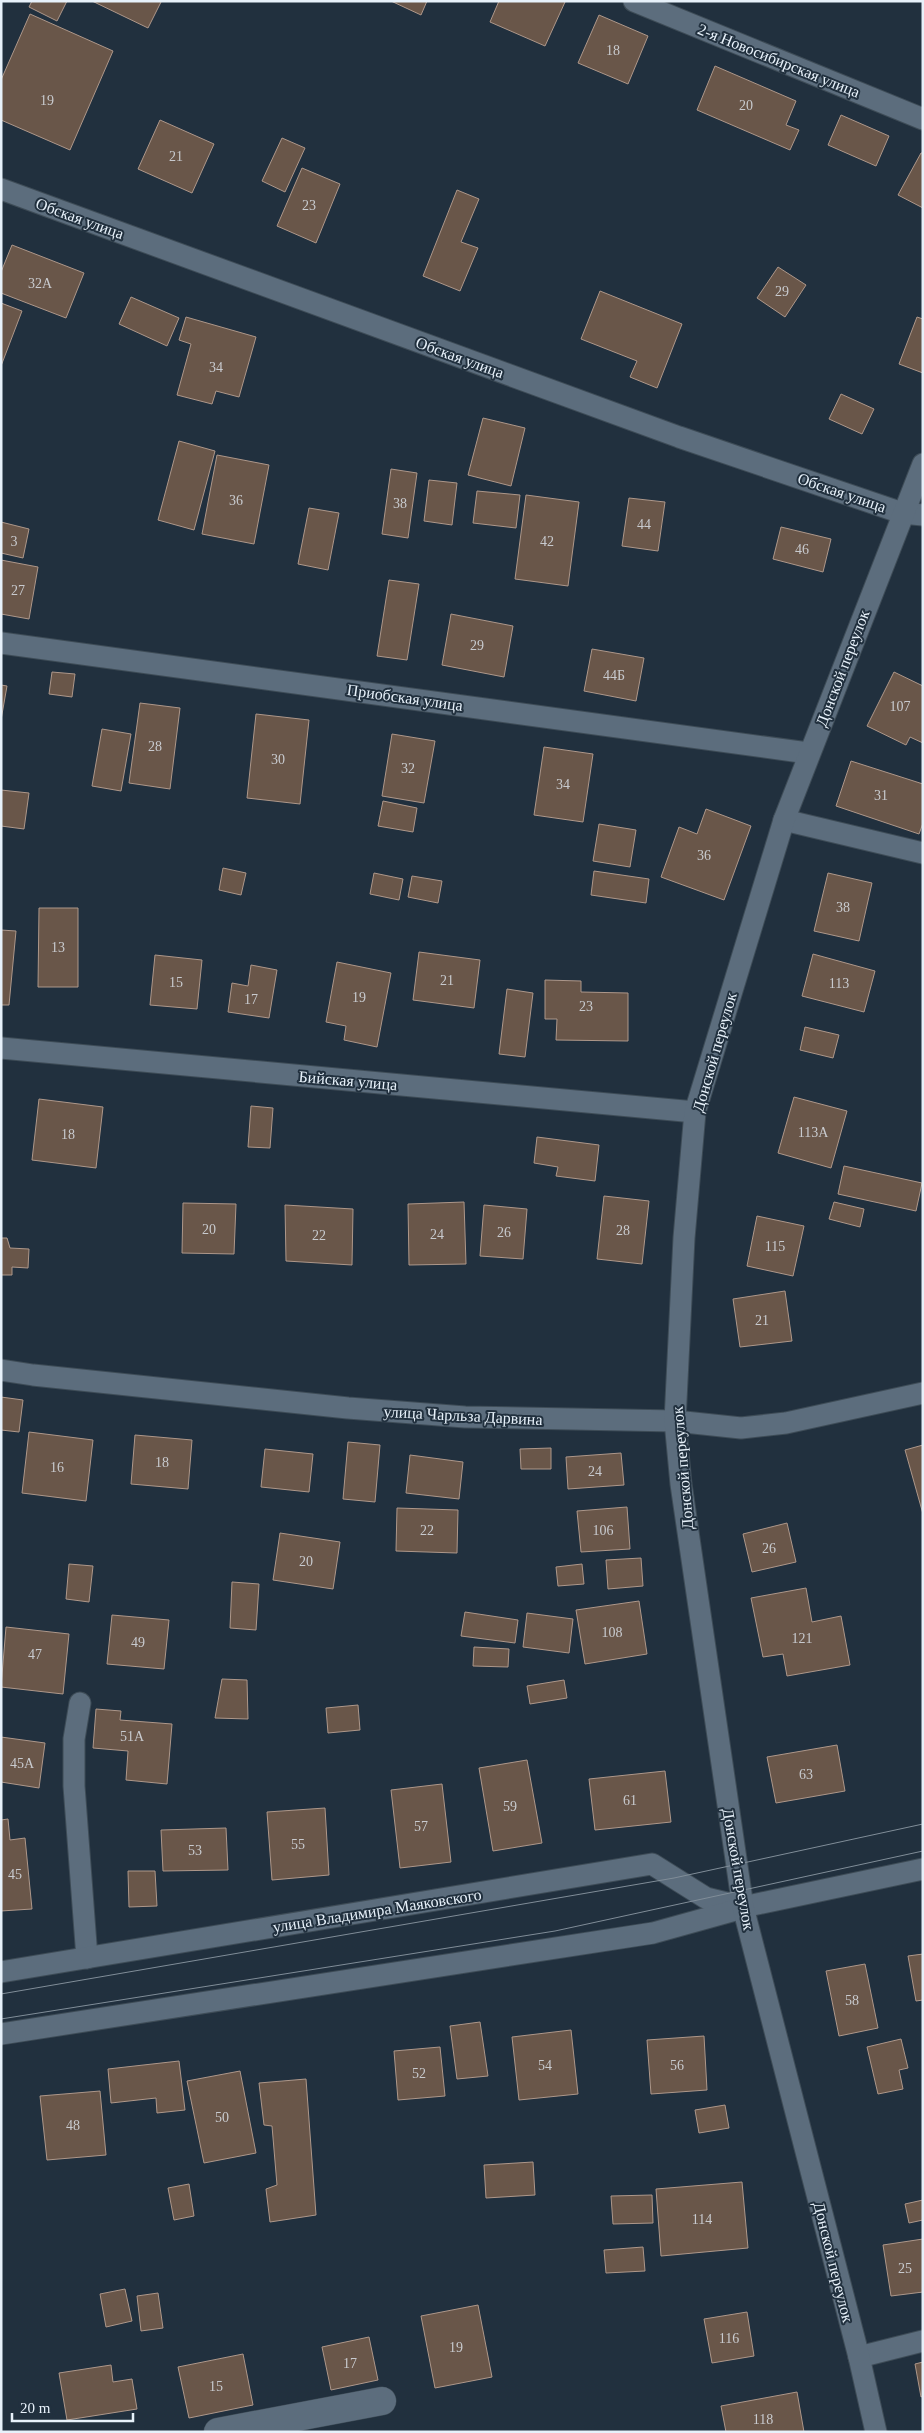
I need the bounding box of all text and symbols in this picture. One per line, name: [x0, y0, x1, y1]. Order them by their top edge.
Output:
street label: 2-я Новосибирская улица: [695, 20, 862, 102]
house number: 18: [606, 43, 620, 58]
house number: 19: [40, 93, 54, 108]
house number: 20: [739, 98, 753, 113]
house number: 21: [169, 149, 183, 164]
street label: Обская улица: [33, 195, 126, 243]
house number: 23: [302, 198, 316, 213]
house number: 32А: [28, 276, 53, 291]
house number: 29: [775, 284, 789, 299]
street label: Обская улица: [413, 334, 506, 382]
house number: 34: [209, 360, 223, 375]
street label: Обская улица: [795, 469, 888, 516]
house number: 36: [229, 493, 243, 508]
house number: 38: [393, 496, 407, 511]
house number: 44: [637, 517, 651, 532]
house number: 3: [11, 534, 18, 549]
house number: 42: [540, 534, 554, 549]
house number: 46: [795, 542, 809, 557]
house number: 27: [11, 583, 25, 598]
street label: Донской переулок: [812, 607, 874, 729]
house number: 29: [470, 638, 484, 653]
house number: 44Б: [603, 668, 625, 683]
street label: Приобская улица: [346, 681, 464, 715]
house number: 107: [890, 699, 911, 714]
house number: 28: [148, 739, 162, 754]
house number: 30: [271, 752, 285, 767]
house number: 32: [401, 761, 415, 776]
house number: 34: [556, 777, 570, 792]
house number: 31: [874, 788, 888, 803]
house number: 36: [697, 848, 711, 863]
house number: 38: [836, 900, 850, 915]
house number: 13: [51, 940, 65, 955]
house number: 21: [440, 973, 454, 988]
house number: 15: [169, 975, 183, 990]
house number: 113: [829, 976, 849, 991]
house number: 19: [352, 990, 366, 1005]
street label: Донской переулок: [689, 990, 741, 1114]
house number: 17: [244, 992, 258, 1007]
house number: 23: [579, 999, 593, 1014]
street label: Бийская улица: [298, 1068, 398, 1094]
house number: 113А: [798, 1125, 829, 1140]
house number: 18: [61, 1127, 75, 1142]
house number: 20: [202, 1222, 216, 1237]
house number: 28: [616, 1223, 630, 1238]
house number: 26: [497, 1225, 511, 1240]
house number: 24: [430, 1227, 444, 1242]
house number: 22: [312, 1228, 326, 1243]
house number: 115: [765, 1239, 785, 1254]
house number: 21: [755, 1313, 769, 1328]
street label: улица Чарльза Дарвина: [383, 1403, 543, 1429]
street label: Донской переулок: [669, 1405, 697, 1530]
house number: 18: [155, 1455, 169, 1470]
house number: 16: [50, 1460, 64, 1475]
house number: 24: [588, 1464, 602, 1479]
house number: 22: [420, 1523, 434, 1538]
house number: 106: [593, 1523, 614, 1538]
house number: 26: [762, 1541, 776, 1556]
house number: 20: [299, 1554, 313, 1569]
house number: 108: [602, 1625, 623, 1640]
house number: 121: [792, 1631, 813, 1646]
house number: 49: [131, 1635, 145, 1650]
house number: 47: [28, 1647, 42, 1662]
house number: 51А: [120, 1729, 145, 1744]
house number: 45А: [10, 1756, 35, 1771]
house number: 63: [799, 1767, 813, 1782]
house number: 61: [623, 1793, 637, 1808]
house number: 59: [503, 1799, 517, 1814]
street label: Донской переулок: [718, 1807, 758, 1932]
house number: 57: [414, 1819, 428, 1834]
house number: 55: [291, 1837, 305, 1852]
house number: 53: [188, 1843, 202, 1858]
house number: 45: [8, 1867, 22, 1882]
street label: улица Владимира Маяковского: [272, 1886, 483, 1936]
house number: 58: [845, 1993, 859, 2008]
house number: 54: [538, 2058, 552, 2073]
house number: 56: [670, 2058, 684, 2073]
house number: 52: [412, 2066, 426, 2081]
house number: 50: [215, 2110, 229, 2125]
house number: 48: [66, 2118, 80, 2133]
street label: Донской переулок: [809, 2200, 857, 2325]
house number: 114: [692, 2212, 712, 2227]
house number: 25: [898, 2261, 912, 2276]
house number: 116: [719, 2331, 739, 2346]
house number: 19: [449, 2340, 463, 2355]
house number: 17: [343, 2356, 357, 2371]
house number: 15: [209, 2379, 223, 2394]
scale bar: [12, 2390, 134, 2422]
text: 20 m: [20, 2400, 51, 2416]
house number: 118: [753, 2412, 773, 2427]

